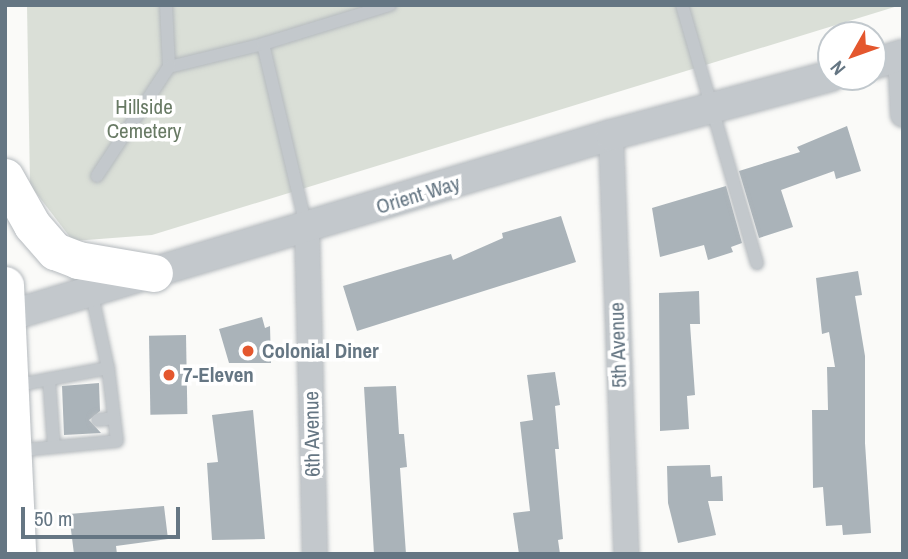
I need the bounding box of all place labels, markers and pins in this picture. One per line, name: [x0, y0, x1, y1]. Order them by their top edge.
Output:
place label: Colonial Diner: [262, 338, 379, 364]
marker: Colonial Diner: [240, 343, 256, 359]
place label: 7-Eleven: [183, 362, 254, 388]
marker: 7-Eleven: [161, 367, 177, 383]

